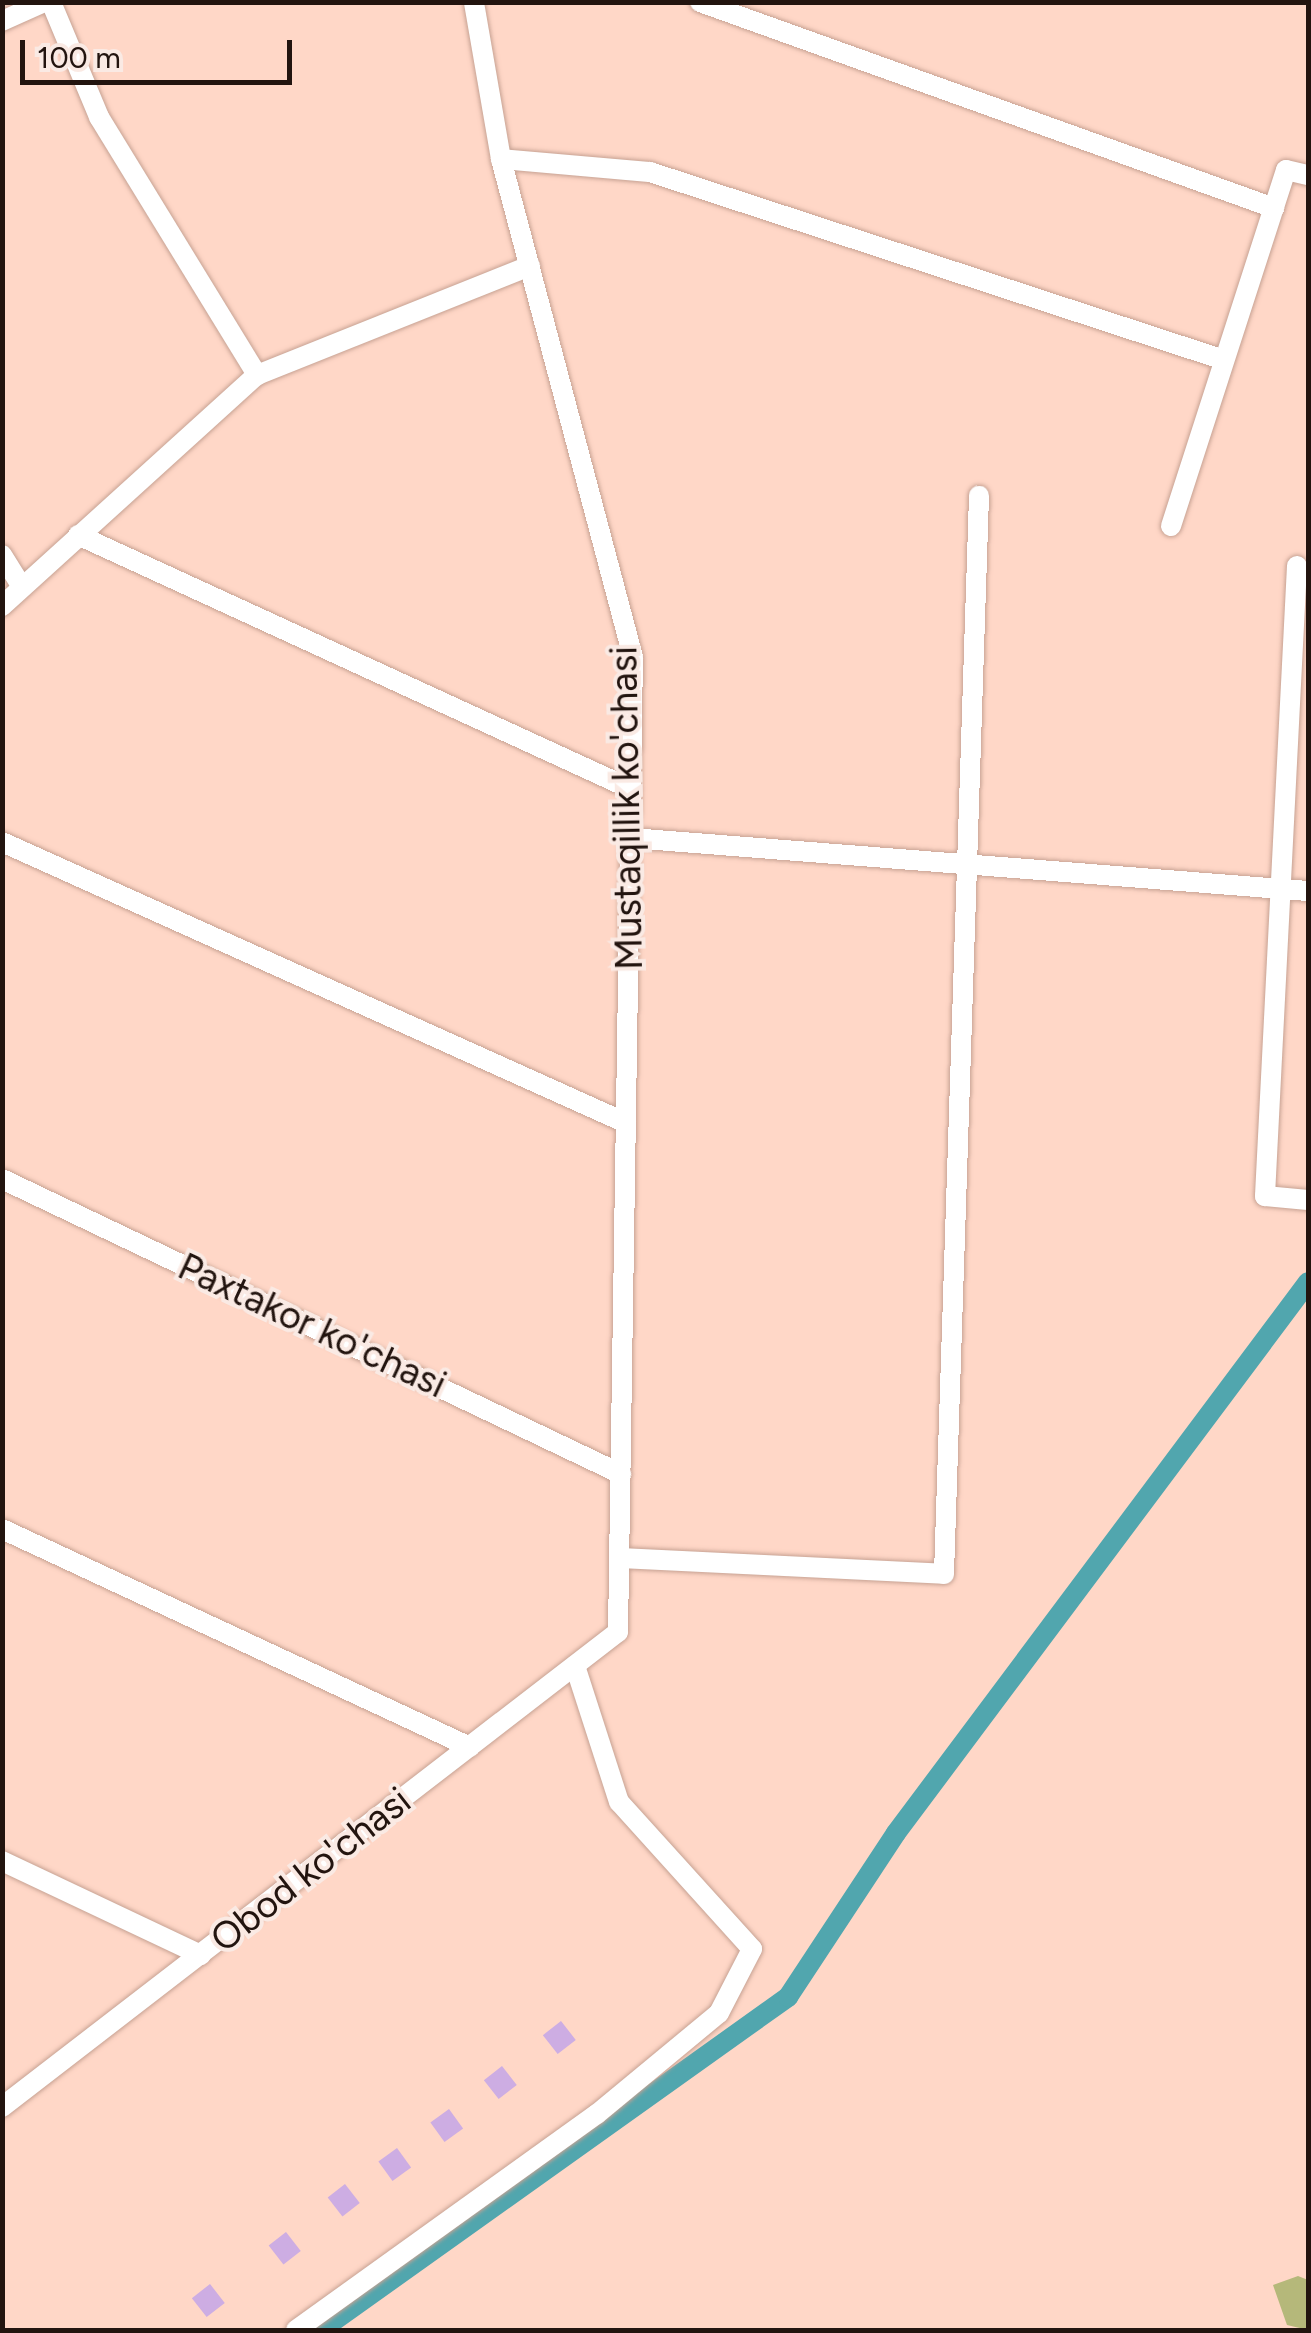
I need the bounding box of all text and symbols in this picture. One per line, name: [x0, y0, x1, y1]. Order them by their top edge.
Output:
scale bar: [25, 20, 298, 82]
text: 100 m: [37, 39, 121, 76]
street label: Mustaqillik ko'chasi: [601, 646, 653, 970]
street label: Paxtakor ko'chasi: [171, 1244, 453, 1408]
street label: Obod ko'chasi: [202, 1778, 420, 1962]

